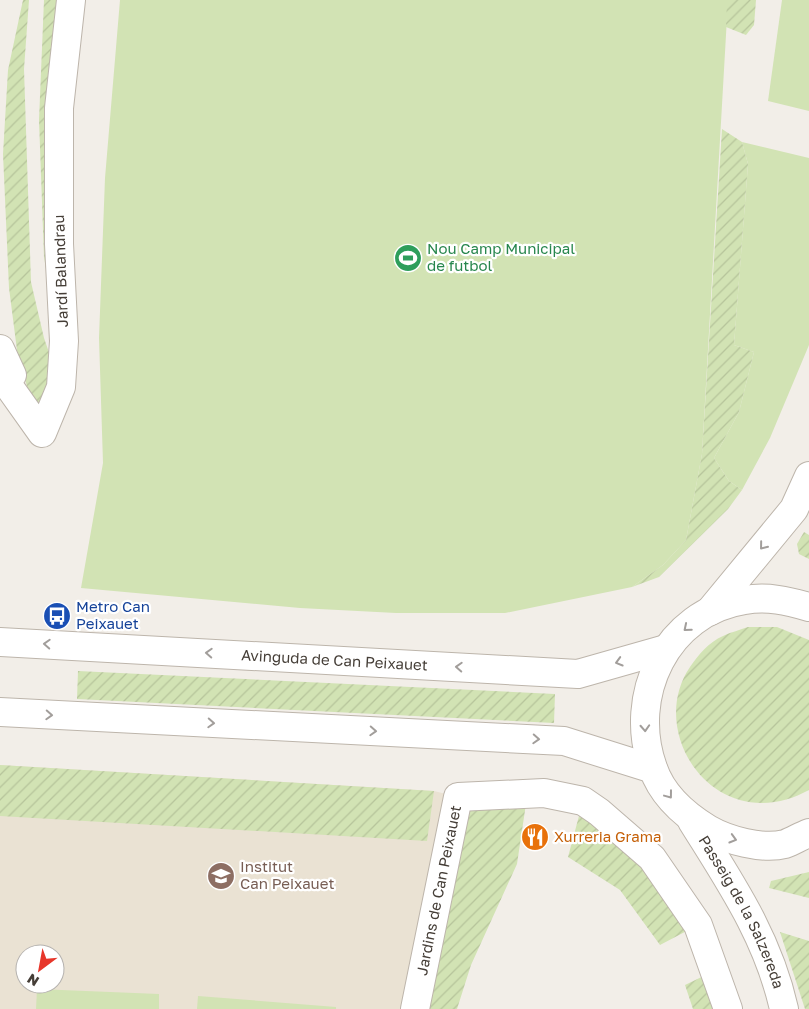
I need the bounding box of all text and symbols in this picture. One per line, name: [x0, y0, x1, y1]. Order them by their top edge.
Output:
street label: Jardí Balandrau: [49, 214, 71, 328]
place label: Nou Camp Municipal de futbol: [427, 239, 575, 274]
sports icon: Nou Camp Municipal de futbol: [393, 243, 423, 273]
one-way arrow: [760, 541, 769, 550]
place label: Metro Can Peixauet: [76, 597, 150, 632]
bus stop icon: Metro Can Peixauet: [42, 601, 72, 631]
one-way arrow: [683, 623, 692, 632]
one-way arrow: [43, 638, 51, 649]
street label: Avinguda de Can Peixauet: [241, 645, 428, 674]
one-way arrow: [205, 648, 213, 659]
one-way arrow: [616, 657, 624, 667]
one-way arrow: [454, 662, 462, 673]
one-way arrow: [45, 710, 53, 720]
one-way arrow: [207, 718, 215, 729]
one-way arrow: [639, 724, 650, 732]
one-way arrow: [370, 726, 378, 736]
one-way arrow: [532, 733, 540, 744]
one-way arrow: [663, 789, 672, 799]
street label: Jardins de Can Peixauet: [412, 804, 464, 977]
restaurant icon: Xurreria Grama: [520, 822, 550, 852]
place label: Xurreria Grama: [554, 827, 662, 845]
street label: Passeig de la Salzereda: [695, 832, 788, 991]
one-way arrow: [729, 834, 737, 844]
place label: Institut Can Peixauet: [240, 857, 334, 892]
school or university icon: Institut Can Peixauet: [206, 861, 236, 891]
north arrow: [15, 944, 65, 994]
text: N: [24, 970, 42, 990]

